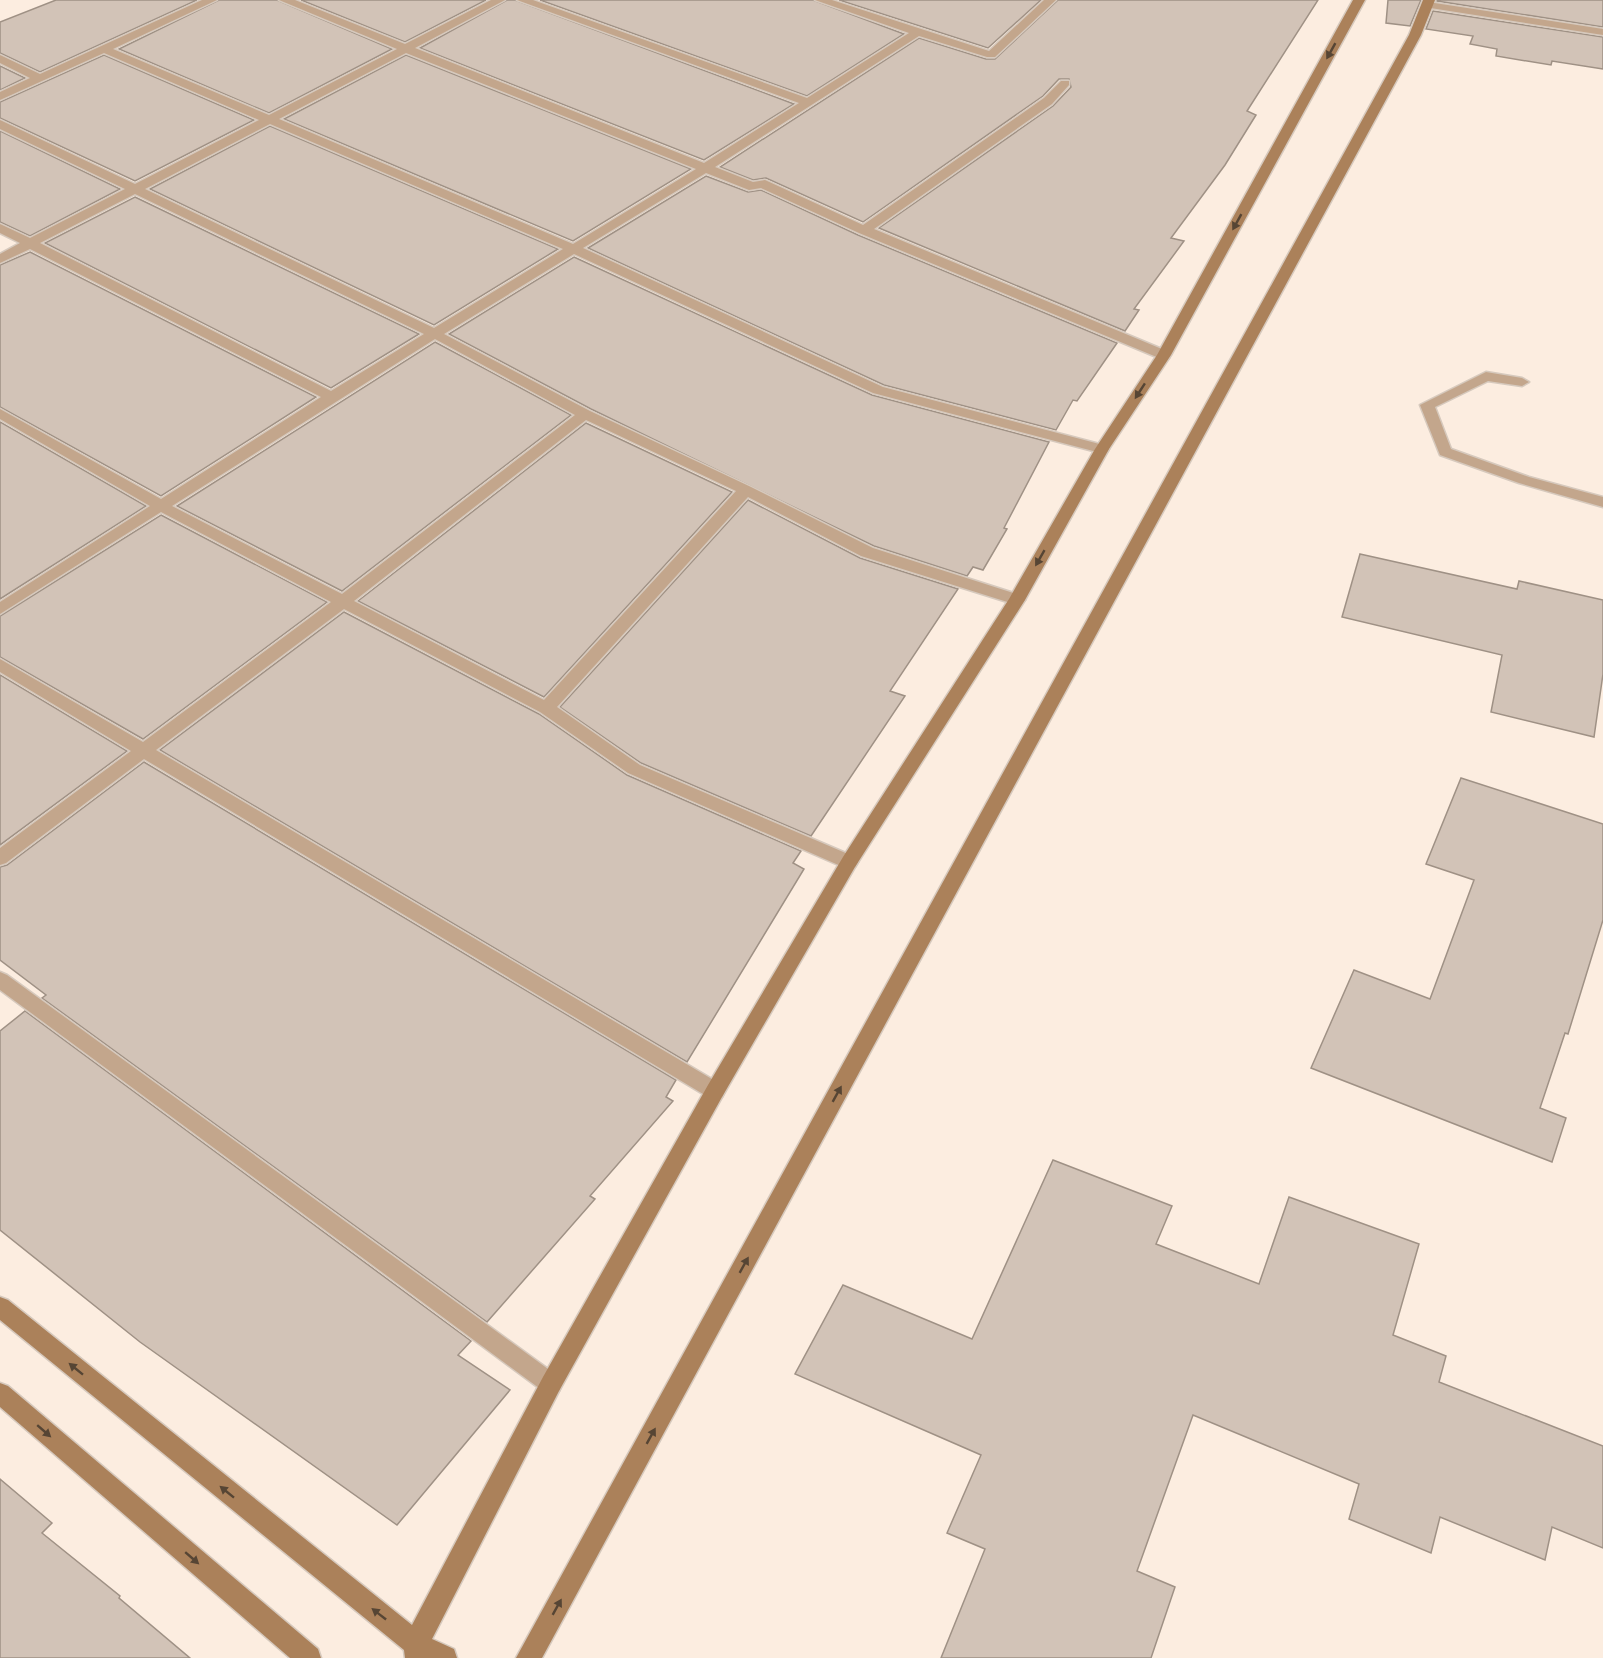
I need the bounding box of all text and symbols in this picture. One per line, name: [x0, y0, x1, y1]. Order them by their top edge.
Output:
one-way arrow: [1326, 43, 1336, 60]
one-way arrow: [1232, 214, 1242, 231]
one-way arrow: [1135, 383, 1146, 399]
one-way arrow: [1035, 550, 1045, 567]
one-way arrow: [832, 1085, 842, 1102]
one-way arrow: [739, 1256, 749, 1273]
one-way arrow: [68, 1363, 84, 1376]
one-way arrow: [36, 1424, 51, 1437]
one-way arrow: [646, 1427, 656, 1444]
one-way arrow: [219, 1486, 235, 1499]
one-way arrow: [184, 1551, 199, 1564]
one-way arrow: [552, 1598, 562, 1615]
one-way arrow: [372, 1609, 387, 1621]

